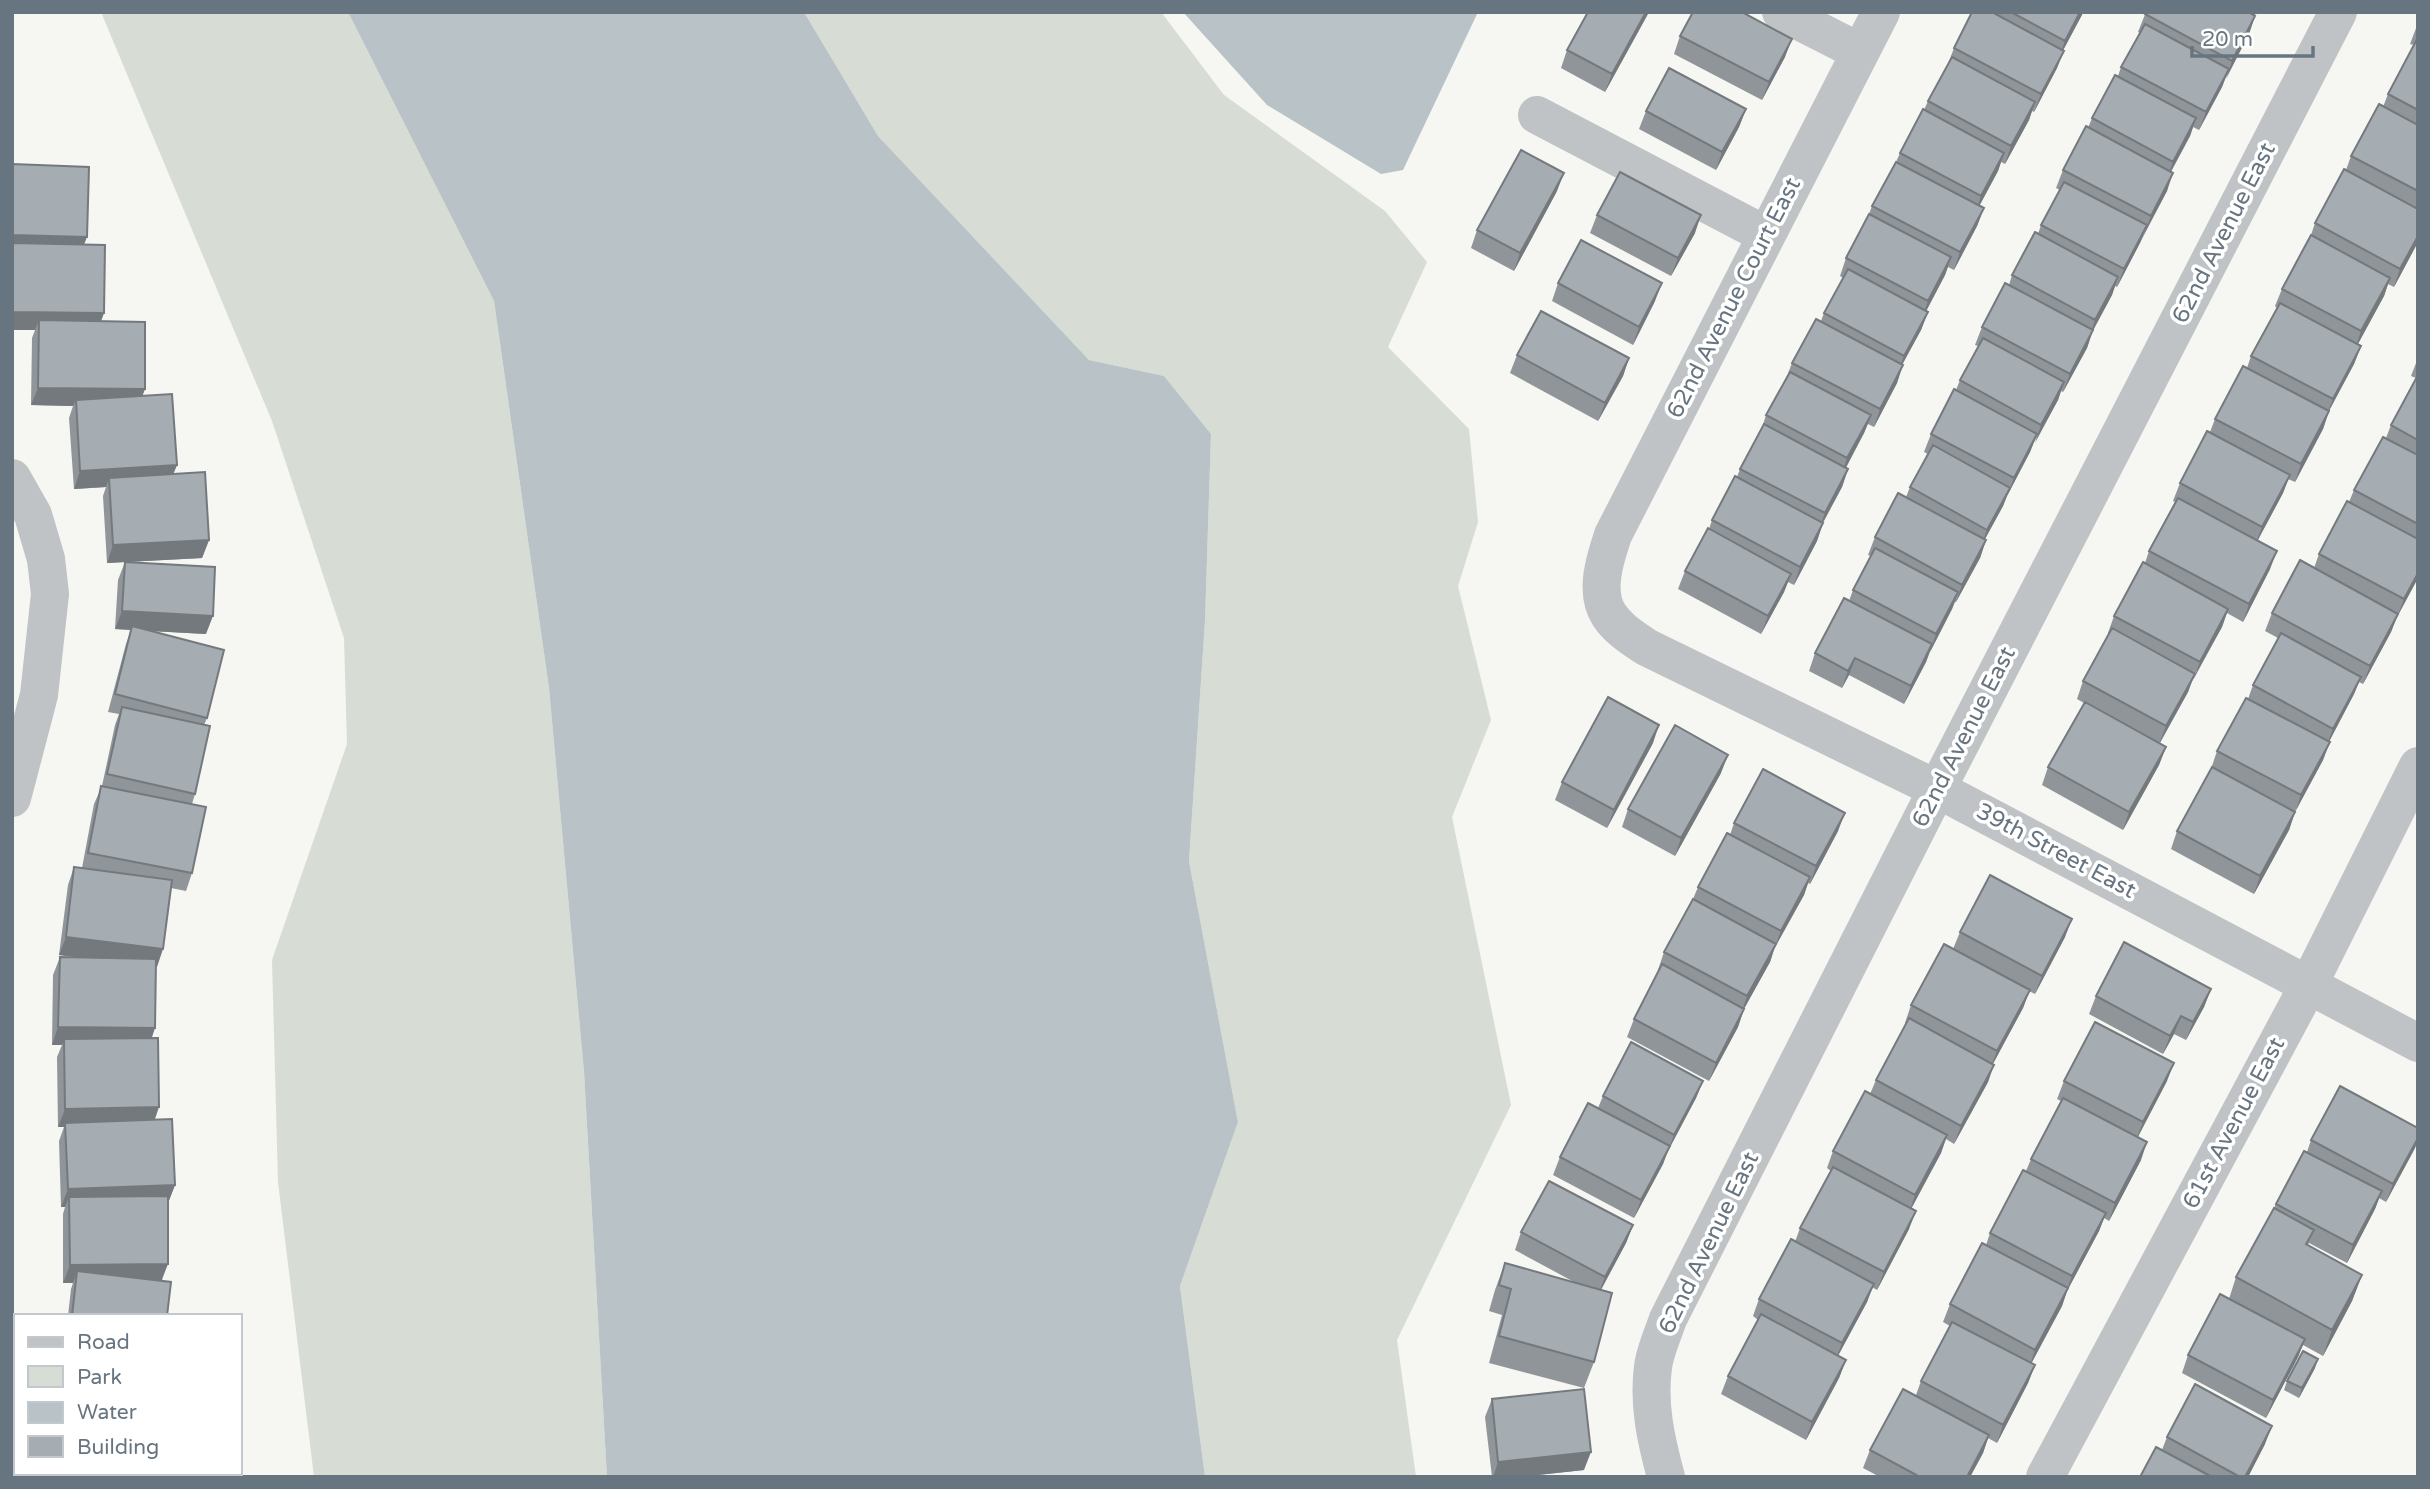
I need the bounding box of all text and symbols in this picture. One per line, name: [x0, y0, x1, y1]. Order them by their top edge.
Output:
scale bar: [2192, 14, 2313, 58]
text: 20 m: [2202, 27, 2253, 52]
street label: 62nd Avenue East: [2166, 138, 2282, 328]
street label: 62nd Avenue Court East: [1661, 173, 1807, 423]
street label: 62nd Avenue East: [1906, 642, 2022, 832]
street label: 39th Street East: [1971, 797, 2141, 905]
street label: 61st Avenue East: [2177, 1032, 2291, 1213]
street label: 62nd Avenue East: [1653, 1147, 1765, 1339]
legend: [14, 1314, 242, 1475]
text: Road: [77, 1330, 130, 1355]
text: Park: [77, 1365, 122, 1390]
text: Water: [77, 1400, 137, 1425]
text: Building: [77, 1435, 159, 1460]

